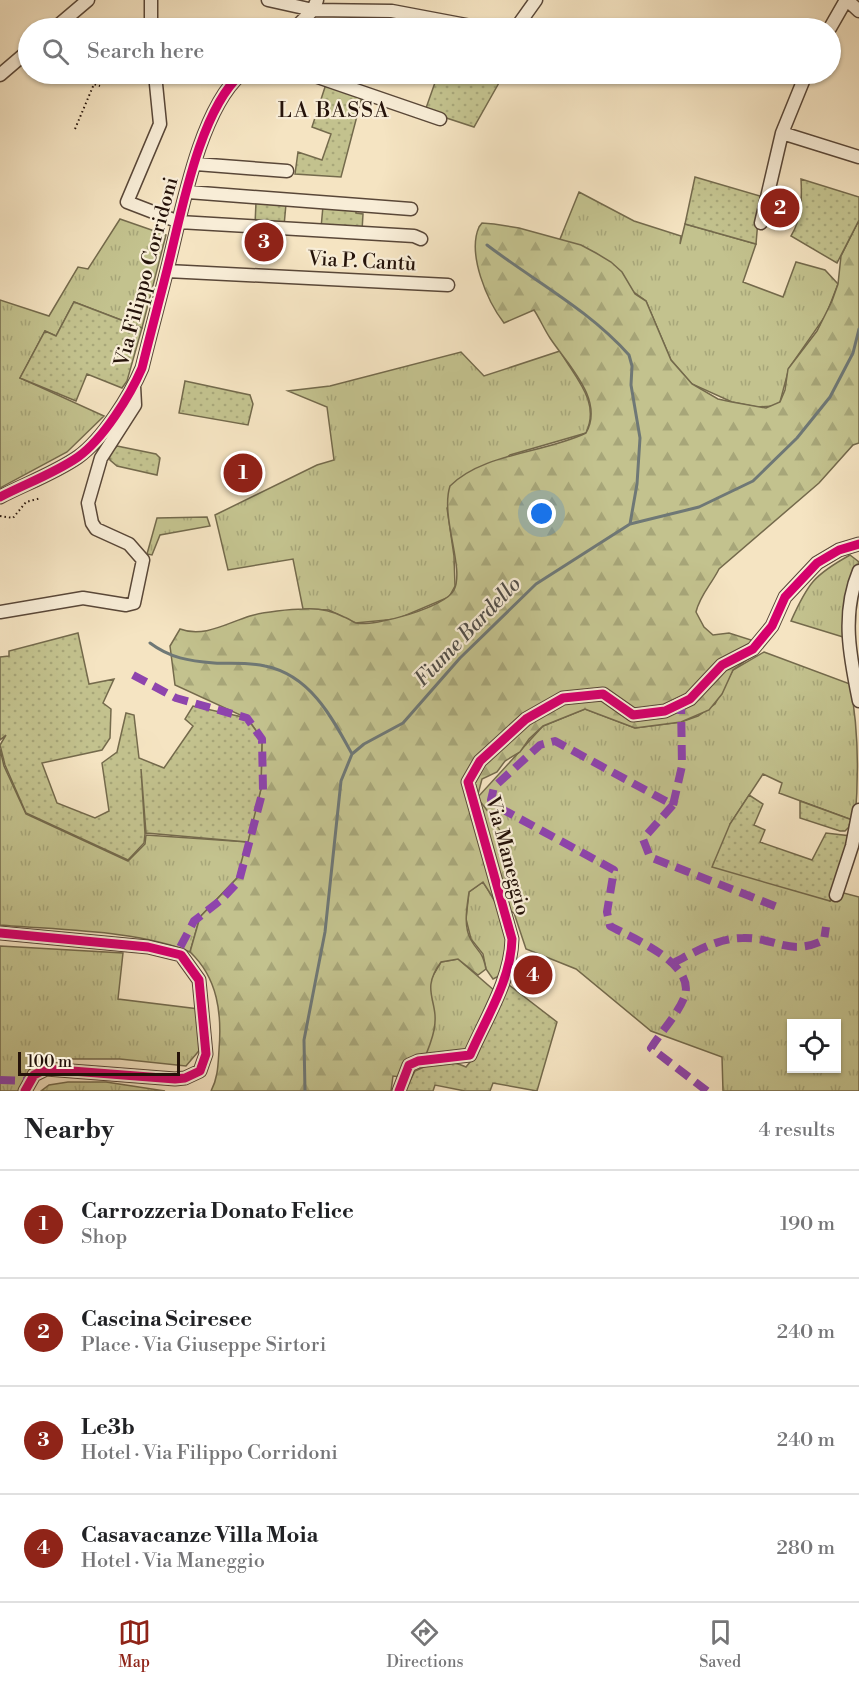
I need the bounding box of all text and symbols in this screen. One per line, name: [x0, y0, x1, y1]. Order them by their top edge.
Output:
search box: [18, 18, 841, 84]
icon: search: [39, 35, 72, 68]
text: Search here: [87, 38, 204, 65]
district label: LA BASSA: [278, 98, 390, 124]
street label: Via Filippo Corridoni: [109, 174, 184, 371]
pin: 2: [760, 186, 800, 230]
pin: 3: [244, 220, 284, 264]
street label: Via P. Cantù: [306, 247, 417, 277]
pin: 1: [224, 450, 262, 496]
your location: [527, 499, 556, 528]
water label: Fiume Bardello: [409, 572, 527, 692]
street label: Via Maneggio: [479, 793, 535, 918]
pin: 4: [514, 952, 552, 998]
map controls: [787, 1019, 841, 1073]
button: locate: [787, 1019, 841, 1073]
scale bar: [18, 1049, 180, 1076]
text: 100 m: [27, 1052, 72, 1072]
text: Nearby: [24, 1114, 114, 1146]
text: 4 results: [758, 1118, 835, 1143]
text: Carrozzeria Donato Felice: [81, 1198, 354, 1225]
text: 1: [39, 1212, 48, 1237]
text: 190 m: [780, 1212, 835, 1237]
text: Shop: [81, 1225, 127, 1250]
text: Cascina Sciresee: [81, 1306, 252, 1333]
text: 2: [37, 1320, 50, 1345]
text: 240 m: [777, 1320, 835, 1345]
text: Place · Via Giuseppe Sirtori: [81, 1333, 326, 1358]
text: Le3b: [81, 1414, 135, 1441]
text: 3: [37, 1428, 50, 1453]
text: 240 m: [777, 1428, 835, 1453]
text: Hotel · Via Filippo Corridoni: [81, 1441, 338, 1466]
text: Casavacanze Villa Moia: [81, 1522, 318, 1549]
text: 4: [37, 1536, 50, 1561]
text: 280 m: [776, 1536, 835, 1561]
text: Hotel · Via Maneggio: [81, 1549, 265, 1574]
tab: Map: [118, 1616, 151, 1672]
tab: Directions: [386, 1616, 464, 1672]
tab: Saved: [699, 1616, 741, 1672]

